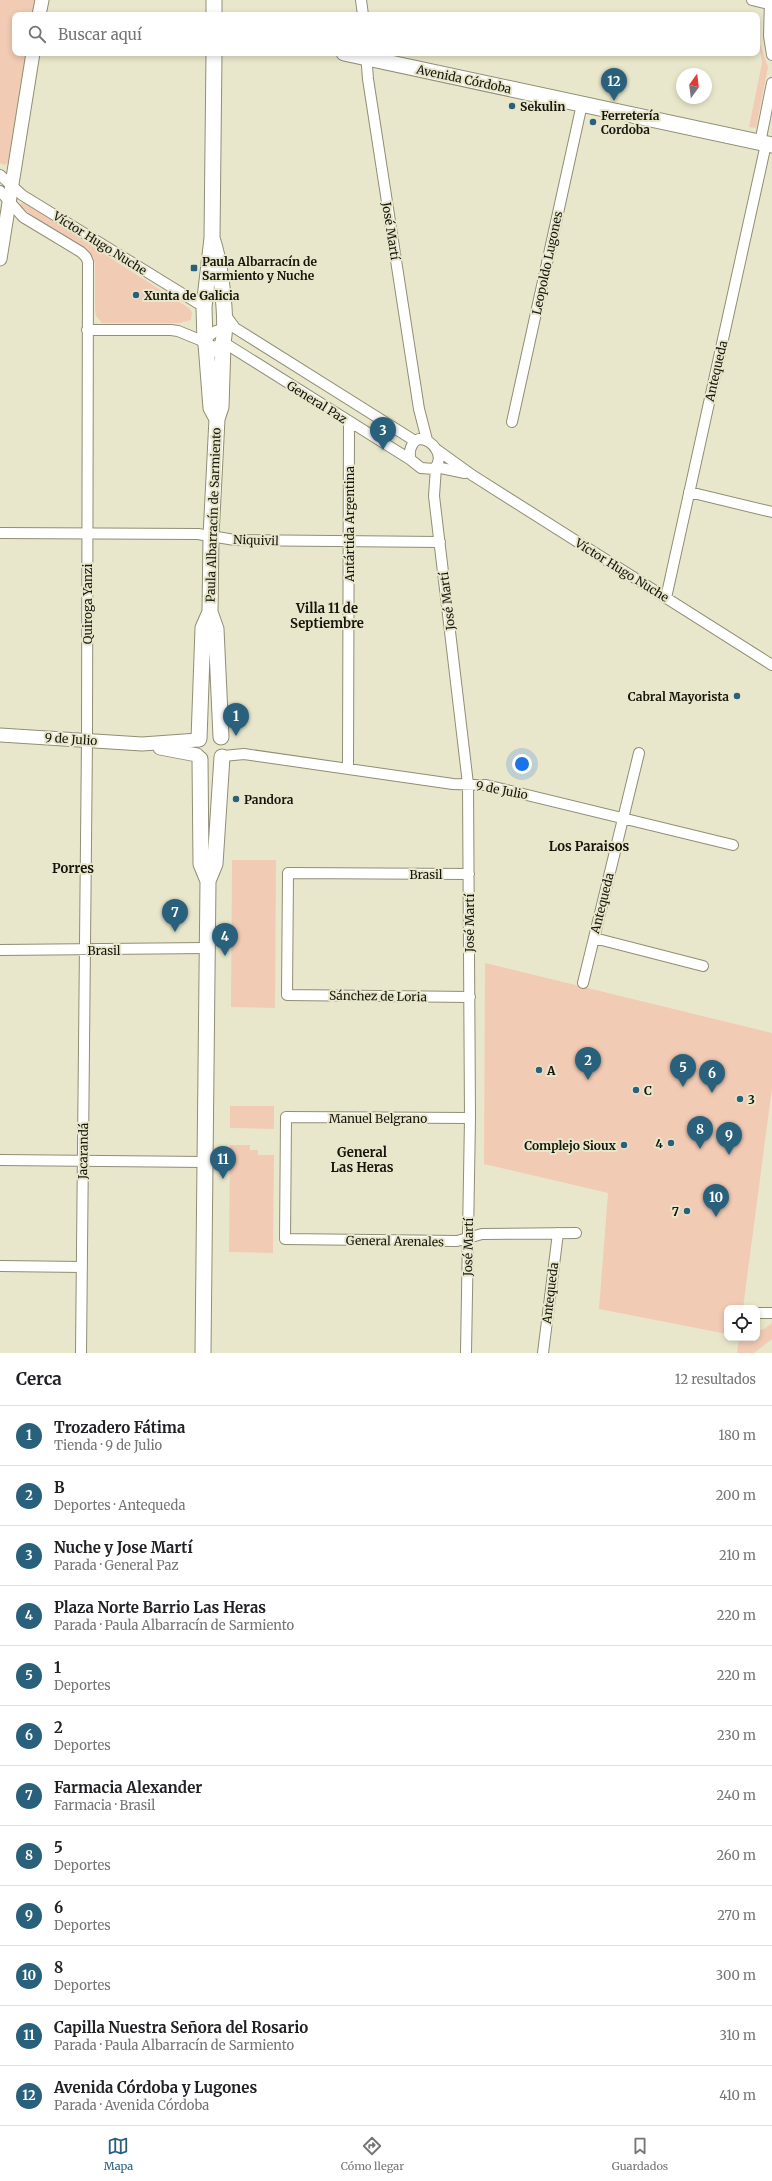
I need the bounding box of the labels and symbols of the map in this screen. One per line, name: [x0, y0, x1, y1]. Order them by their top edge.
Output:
street label: Avenida Córdoba: [414, 61, 513, 97]
pin: 12: [601, 68, 627, 101]
north arrow: [676, 68, 712, 104]
place label: Sekulin: [520, 99, 565, 114]
marker: Sekulin: [507, 101, 517, 111]
place label: Ferretería Cordoba: [601, 108, 660, 137]
marker: Ferretería Cordoba: [588, 117, 598, 127]
street label: José Martí: [379, 200, 403, 262]
street label: Víctor Hugo Nuche: [50, 208, 150, 278]
street label: Leopoldo Lugones: [529, 210, 565, 316]
place label: Paula Albarracín de Sarmiento y Nuche: [202, 254, 317, 283]
marker: Paula Albarracín de Sarmiento y Nuche: [189, 263, 199, 273]
place label: Xunta de Galicia: [144, 288, 240, 303]
marker: Xunta de Galicia: [131, 290, 141, 300]
street label: Antequeda: [702, 339, 730, 404]
street label: General Paz: [284, 378, 350, 427]
pin: 3: [370, 417, 396, 450]
street label: Paula Albarracín de Sarmiento: [202, 427, 224, 603]
street label: Antártida Argentina: [342, 465, 357, 583]
street label: Niquivil: [233, 532, 279, 548]
street label: Víctor Hugo Nuche: [572, 535, 672, 605]
street label: Quiroga Yanzi: [80, 564, 95, 644]
street label: José Martí: [436, 570, 458, 632]
district label: Villa 11 de Septiembre: [290, 600, 364, 632]
place label: Cabral Mayorista: [628, 689, 729, 704]
marker: Cabral Mayorista: [732, 691, 742, 701]
pin: 1: [223, 703, 249, 736]
street label: 9 de Julio: [44, 730, 98, 748]
your location: [512, 754, 532, 774]
street label: 9 de Julio: [475, 778, 529, 802]
place label: Pandora: [244, 792, 294, 807]
marker: Pandora: [231, 794, 241, 804]
district label: Los Paraisos: [549, 838, 629, 855]
district label: Porres: [52, 860, 94, 877]
street label: Brasil: [409, 867, 443, 882]
street label: Antequeda: [587, 871, 617, 936]
street label: José Martí: [462, 893, 477, 953]
pin: 7: [162, 899, 188, 932]
pin: 4: [212, 923, 238, 956]
street label: Brasil: [87, 943, 121, 958]
street label: Sánchez de Loria: [329, 988, 428, 1004]
pin: 2: [575, 1047, 601, 1080]
pin: 5: [670, 1054, 696, 1087]
pin: 6: [699, 1060, 725, 1093]
place label: A: [546, 1063, 556, 1078]
marker: A: [534, 1065, 544, 1075]
place label: C: [644, 1083, 652, 1098]
marker: C: [631, 1085, 641, 1095]
place label: 3: [748, 1092, 755, 1107]
marker: 3: [735, 1094, 745, 1104]
street label: Manuel Belgrano: [329, 1111, 427, 1126]
pin: 8: [687, 1116, 713, 1149]
street label: Jacarandá: [75, 1122, 91, 1180]
pin: 9: [716, 1122, 742, 1155]
place label: 4: [655, 1136, 663, 1151]
place label: Complejo Sioux: [524, 1138, 617, 1153]
marker: 4: [666, 1138, 676, 1148]
marker: Complejo Sioux: [619, 1140, 629, 1150]
district label: General Las Heras: [330, 1144, 394, 1176]
pin: 11: [210, 1146, 236, 1179]
pin: 10: [703, 1184, 729, 1217]
place label: 7: [672, 1204, 679, 1219]
marker: 7: [682, 1206, 692, 1216]
street label: José Martí: [460, 1216, 476, 1277]
street label: General Arenales: [346, 1233, 444, 1249]
street label: Antequeda: [539, 1261, 561, 1326]

